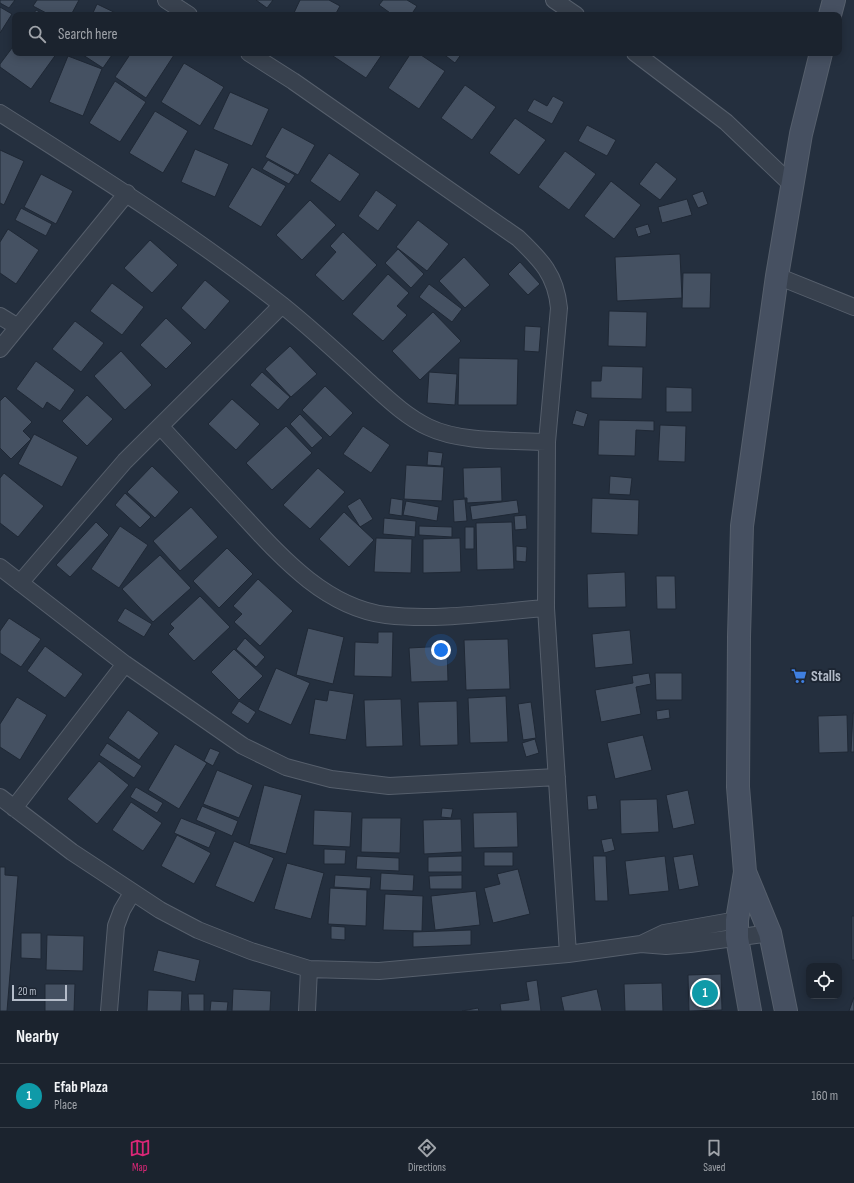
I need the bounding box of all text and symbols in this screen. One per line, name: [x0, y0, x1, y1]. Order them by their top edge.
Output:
search box: [12, 12, 842, 56]
icon: search: [26, 23, 48, 45]
text: Search here: [58, 25, 118, 44]
your location: [431, 640, 451, 660]
supermarket icon: Stalls: [790, 667, 808, 685]
place label: Stalls: [811, 667, 841, 686]
map controls: [806, 963, 842, 999]
button: locate: [806, 963, 842, 999]
pin: 1: [692, 978, 718, 1008]
scale bar: [12, 983, 67, 1002]
text: 20 m: [18, 985, 36, 998]
text: Nearby: [16, 1027, 59, 1047]
text: Efab Plaza: [54, 1078, 108, 1097]
text: 1: [26, 1088, 32, 1104]
text: 160 m: [812, 1088, 838, 1104]
text: Place: [54, 1097, 77, 1113]
tab: Map: [129, 1137, 151, 1174]
tab: Directions: [408, 1137, 446, 1174]
tab: Saved: [703, 1137, 725, 1174]

